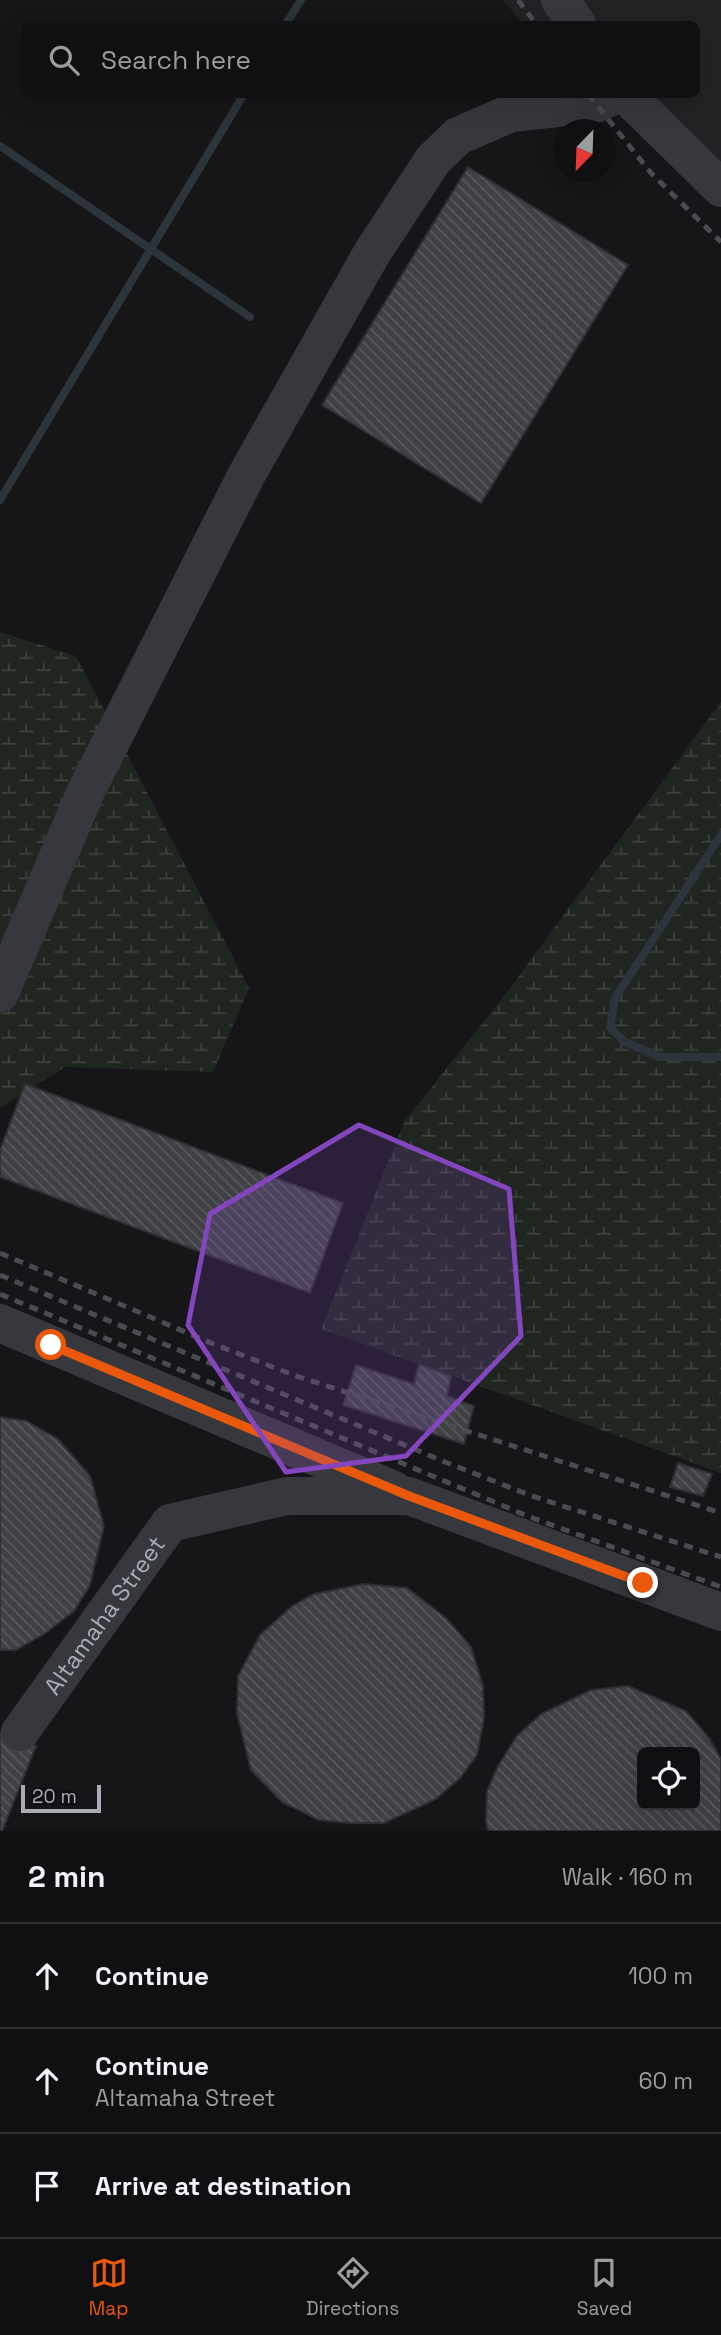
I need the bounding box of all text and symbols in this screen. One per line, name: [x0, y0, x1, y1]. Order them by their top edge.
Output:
search box: [21, 21, 700, 98]
icon: search: [45, 41, 83, 79]
text: Search here: [101, 43, 251, 77]
north arrow: [553, 119, 616, 182]
route start: [35, 1329, 66, 1360]
street label: Altamaha Street: [36, 1529, 171, 1701]
route end: [627, 1567, 658, 1598]
map controls: [637, 1747, 700, 1810]
button: locate: [637, 1747, 700, 1810]
scale bar: [21, 1782, 102, 1814]
text: 20 m: [32, 1784, 77, 1809]
text: 2 min: [28, 1857, 106, 1896]
text: Walk · 160 m: [562, 1862, 693, 1892]
icon: ahead: [28, 1957, 66, 1995]
text: Continue: [95, 1959, 209, 1993]
text: 100 m: [628, 1961, 693, 1991]
text: Continue: [95, 2049, 209, 2083]
icon: ahead: [28, 2062, 66, 2100]
text: 60 m: [638, 2066, 693, 2096]
text: Altamaha Street: [95, 2083, 275, 2113]
icon: arrive: [28, 2167, 66, 2205]
text: Arrive at destination: [95, 2169, 352, 2203]
tab: Map: [89, 2254, 128, 2321]
tab: Directions: [306, 2254, 399, 2321]
tab: Saved: [577, 2254, 632, 2321]

